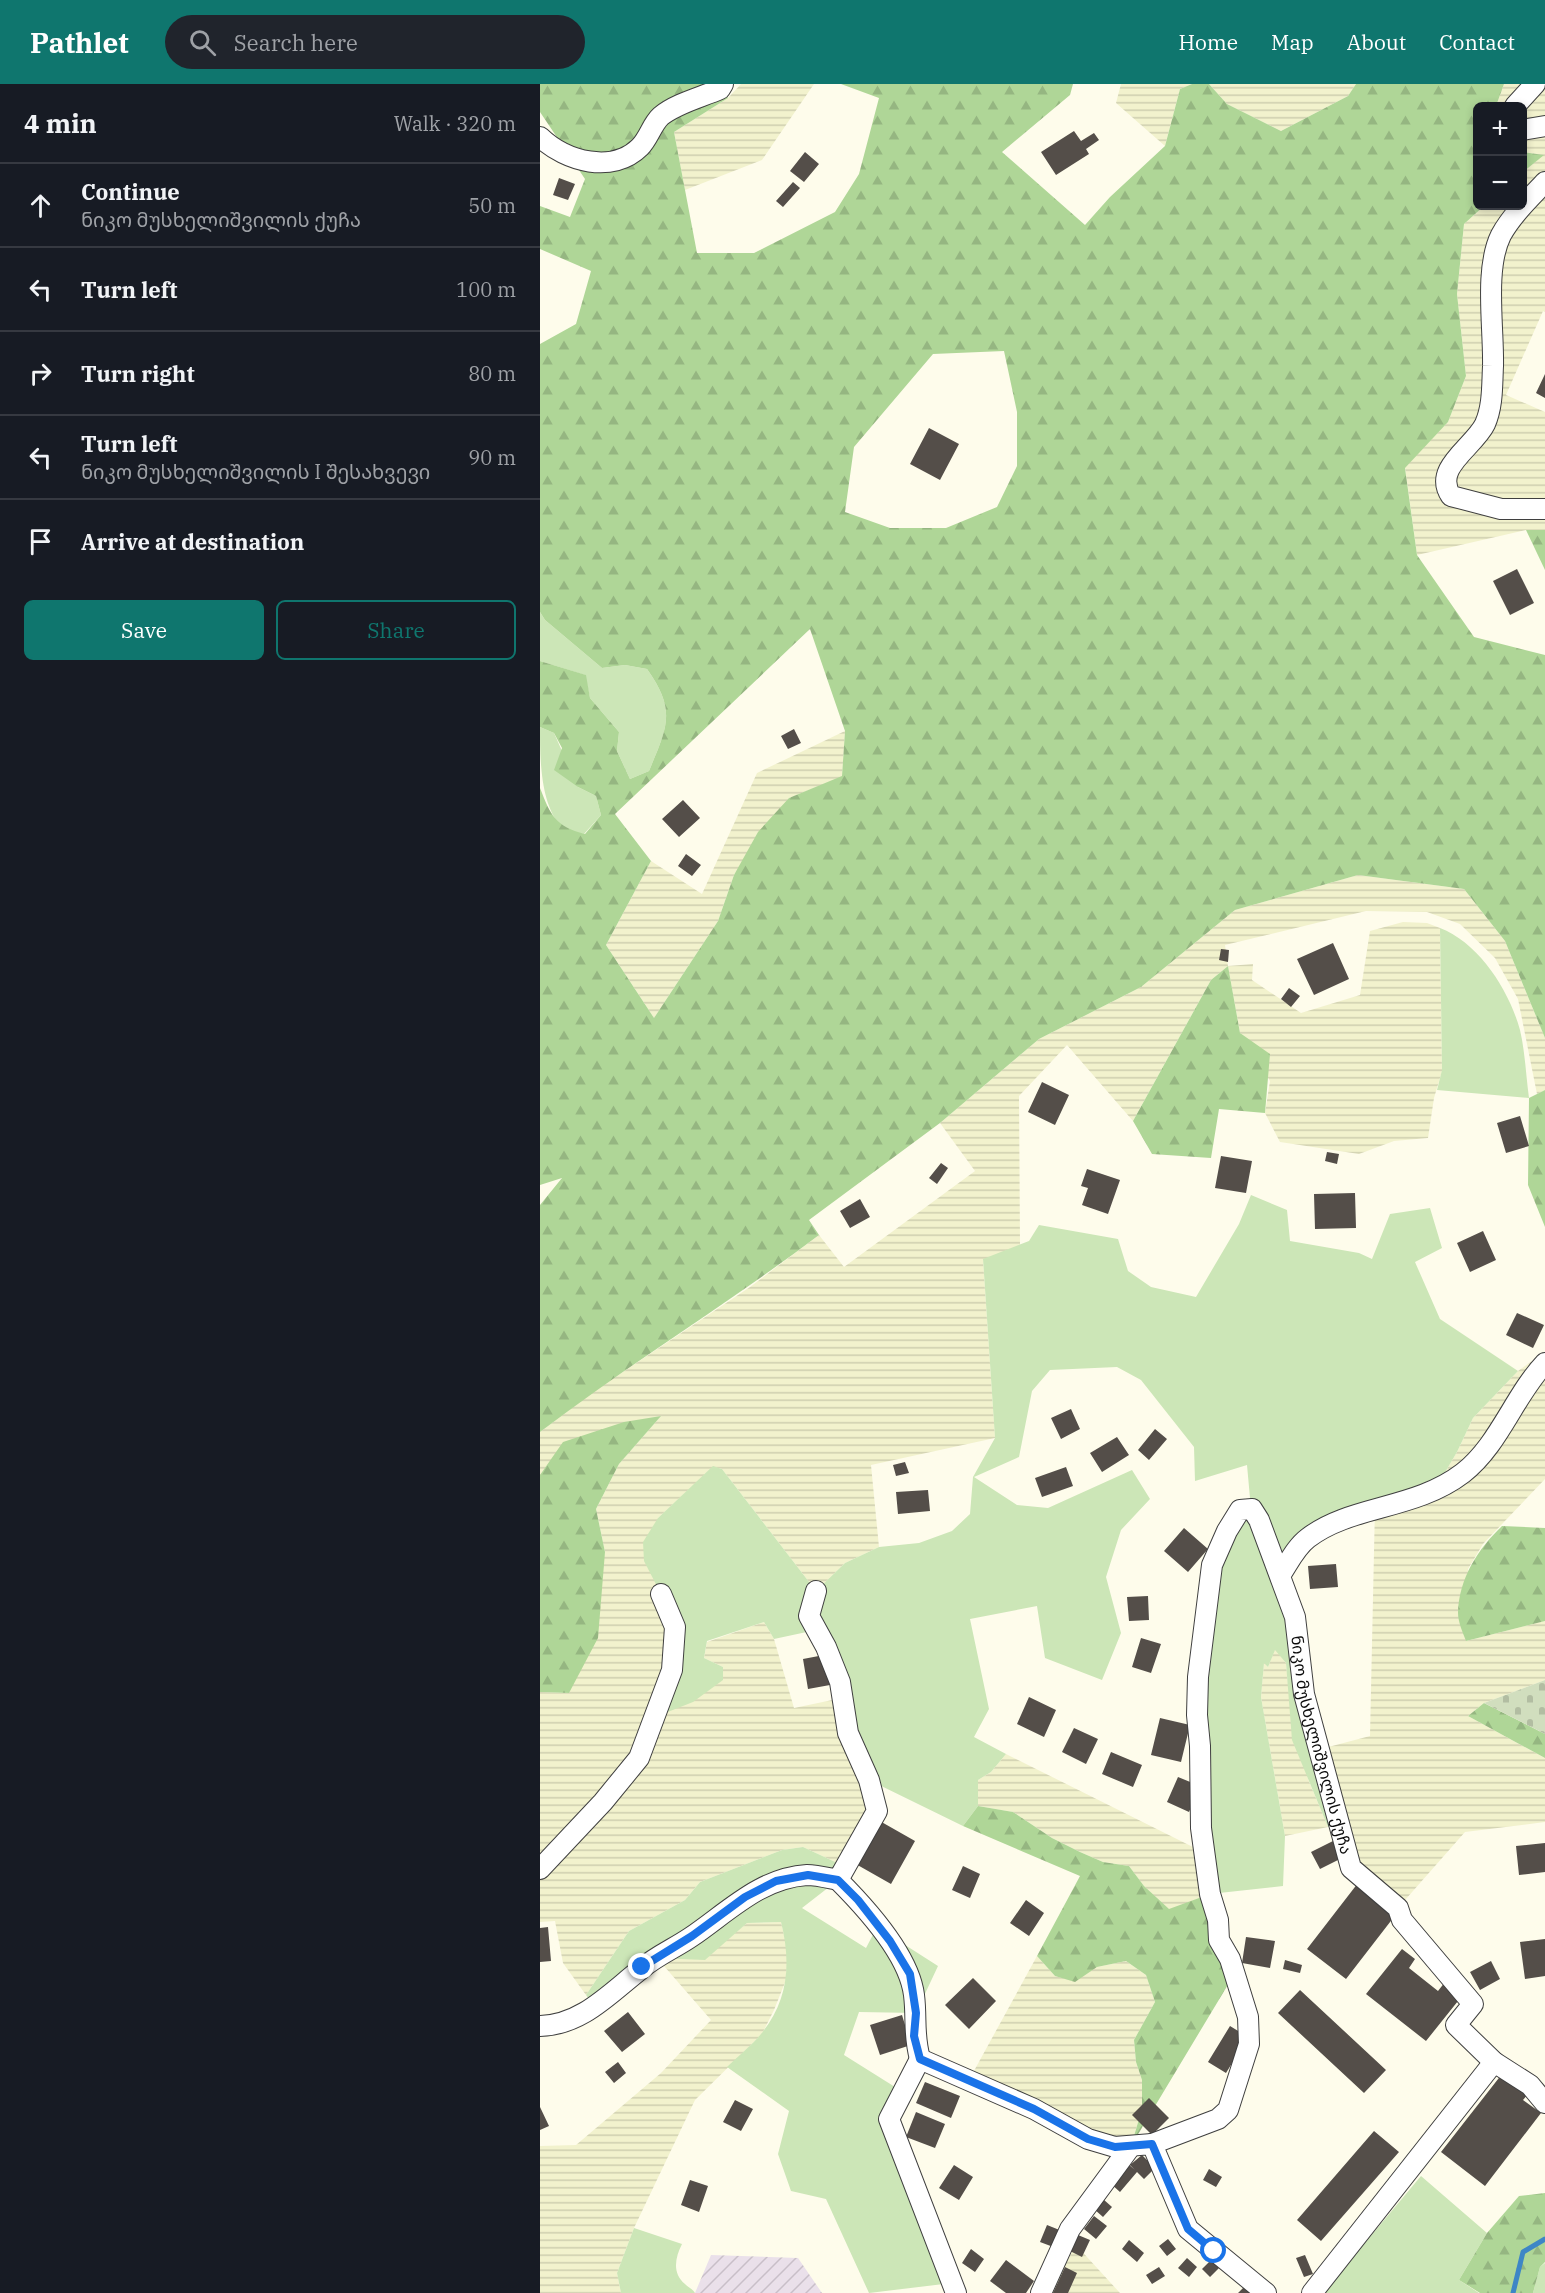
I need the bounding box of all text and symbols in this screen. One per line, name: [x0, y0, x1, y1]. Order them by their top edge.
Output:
search box: [165, 15, 585, 69]
text: Pathlet: [30, 24, 129, 61]
icon: search: [186, 26, 219, 59]
text: Search here: [234, 28, 358, 57]
text: Home: [1178, 28, 1238, 56]
text: Map: [1271, 28, 1314, 56]
text: About: [1347, 28, 1406, 56]
text: Contact: [1439, 28, 1515, 56]
map controls: [1473, 102, 1527, 210]
button: +: [1473, 102, 1527, 156]
text: 4 min: [24, 106, 97, 140]
text: Walk · 320 m: [394, 110, 516, 137]
button: −: [1473, 156, 1527, 210]
text: Continue: [81, 177, 180, 206]
icon: ahead: [24, 189, 57, 222]
text: 50 m: [468, 192, 516, 219]
text: ნიკო მუსხელიშვილის ქუჩა: [81, 206, 361, 233]
icon: left: [24, 273, 57, 306]
text: Turn left: [81, 275, 177, 304]
text: 100 m: [456, 276, 516, 303]
icon: right: [24, 357, 57, 390]
text: Turn right: [81, 359, 195, 388]
text: 80 m: [468, 360, 516, 387]
text: Turn left: [81, 429, 177, 458]
icon: left: [24, 441, 57, 474]
text: 90 m: [468, 444, 516, 471]
text: ნიკო მუსხელიშვილის I შესახვევი: [81, 458, 430, 485]
icon: arrive: [24, 525, 57, 558]
text: Arrive at destination: [81, 527, 304, 556]
button: Save: [24, 600, 264, 660]
button: Share: [276, 600, 516, 660]
street label: ნიკო მუსხელიშვილის ქუჩა: [1287, 1634, 1357, 1856]
route end: [628, 1953, 654, 1979]
route start: [1200, 2237, 1226, 2263]

